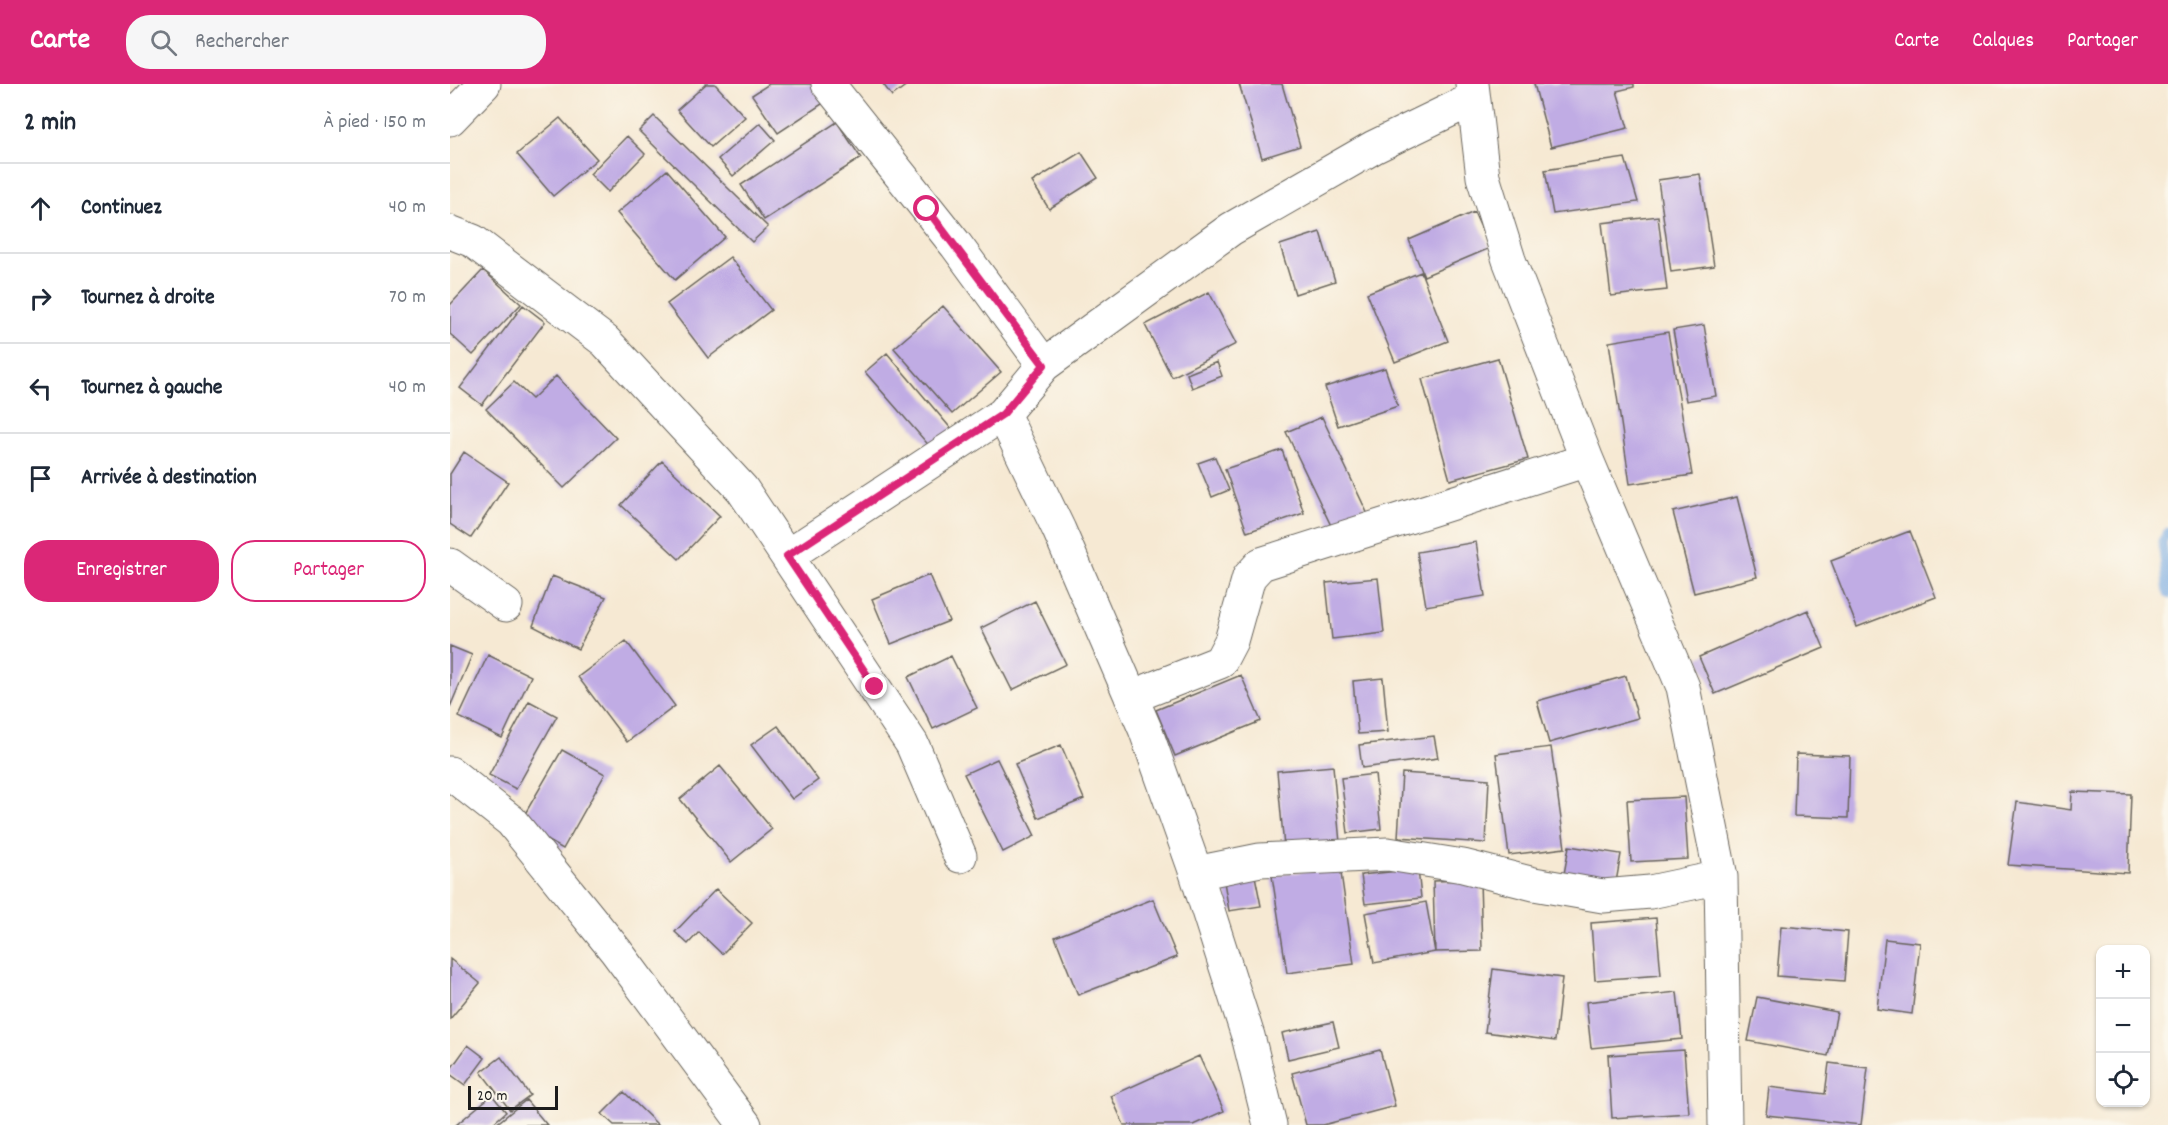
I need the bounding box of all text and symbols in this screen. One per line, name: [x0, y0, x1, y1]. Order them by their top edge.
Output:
search box: [126, 15, 546, 69]
text: Carte: [30, 22, 90, 62]
icon: search: [147, 26, 180, 59]
text: Rechercher: [195, 27, 289, 58]
text: Carte: [1894, 27, 1939, 57]
text: Calques: [1972, 27, 2034, 57]
text: Partager: [2067, 27, 2138, 57]
text: 2 min: [24, 105, 76, 142]
text: À pied · 150 m: [323, 109, 426, 137]
icon: ahead: [24, 192, 57, 225]
text: Continuez: [81, 193, 162, 224]
text: 40 m: [388, 194, 426, 222]
route start: [913, 195, 939, 221]
icon: right: [24, 282, 57, 315]
text: Tournez à droite: [81, 283, 215, 314]
text: 70 m: [389, 284, 426, 312]
icon: left: [24, 372, 57, 405]
text: Tournez à gauche: [81, 373, 223, 404]
text: 40 m: [388, 374, 426, 402]
icon: arrive: [24, 462, 57, 495]
text: Arrivée à destination: [81, 463, 257, 494]
button: Enregistrer: [24, 540, 219, 602]
button: Partager: [231, 540, 426, 602]
route end: [861, 673, 887, 699]
map controls: [2096, 945, 2150, 1107]
button: +: [2096, 945, 2150, 999]
button: −: [2096, 999, 2150, 1053]
button: locate: [2096, 1053, 2150, 1107]
scale bar: [468, 1083, 558, 1110]
text: 20 m: [477, 1085, 507, 1108]

